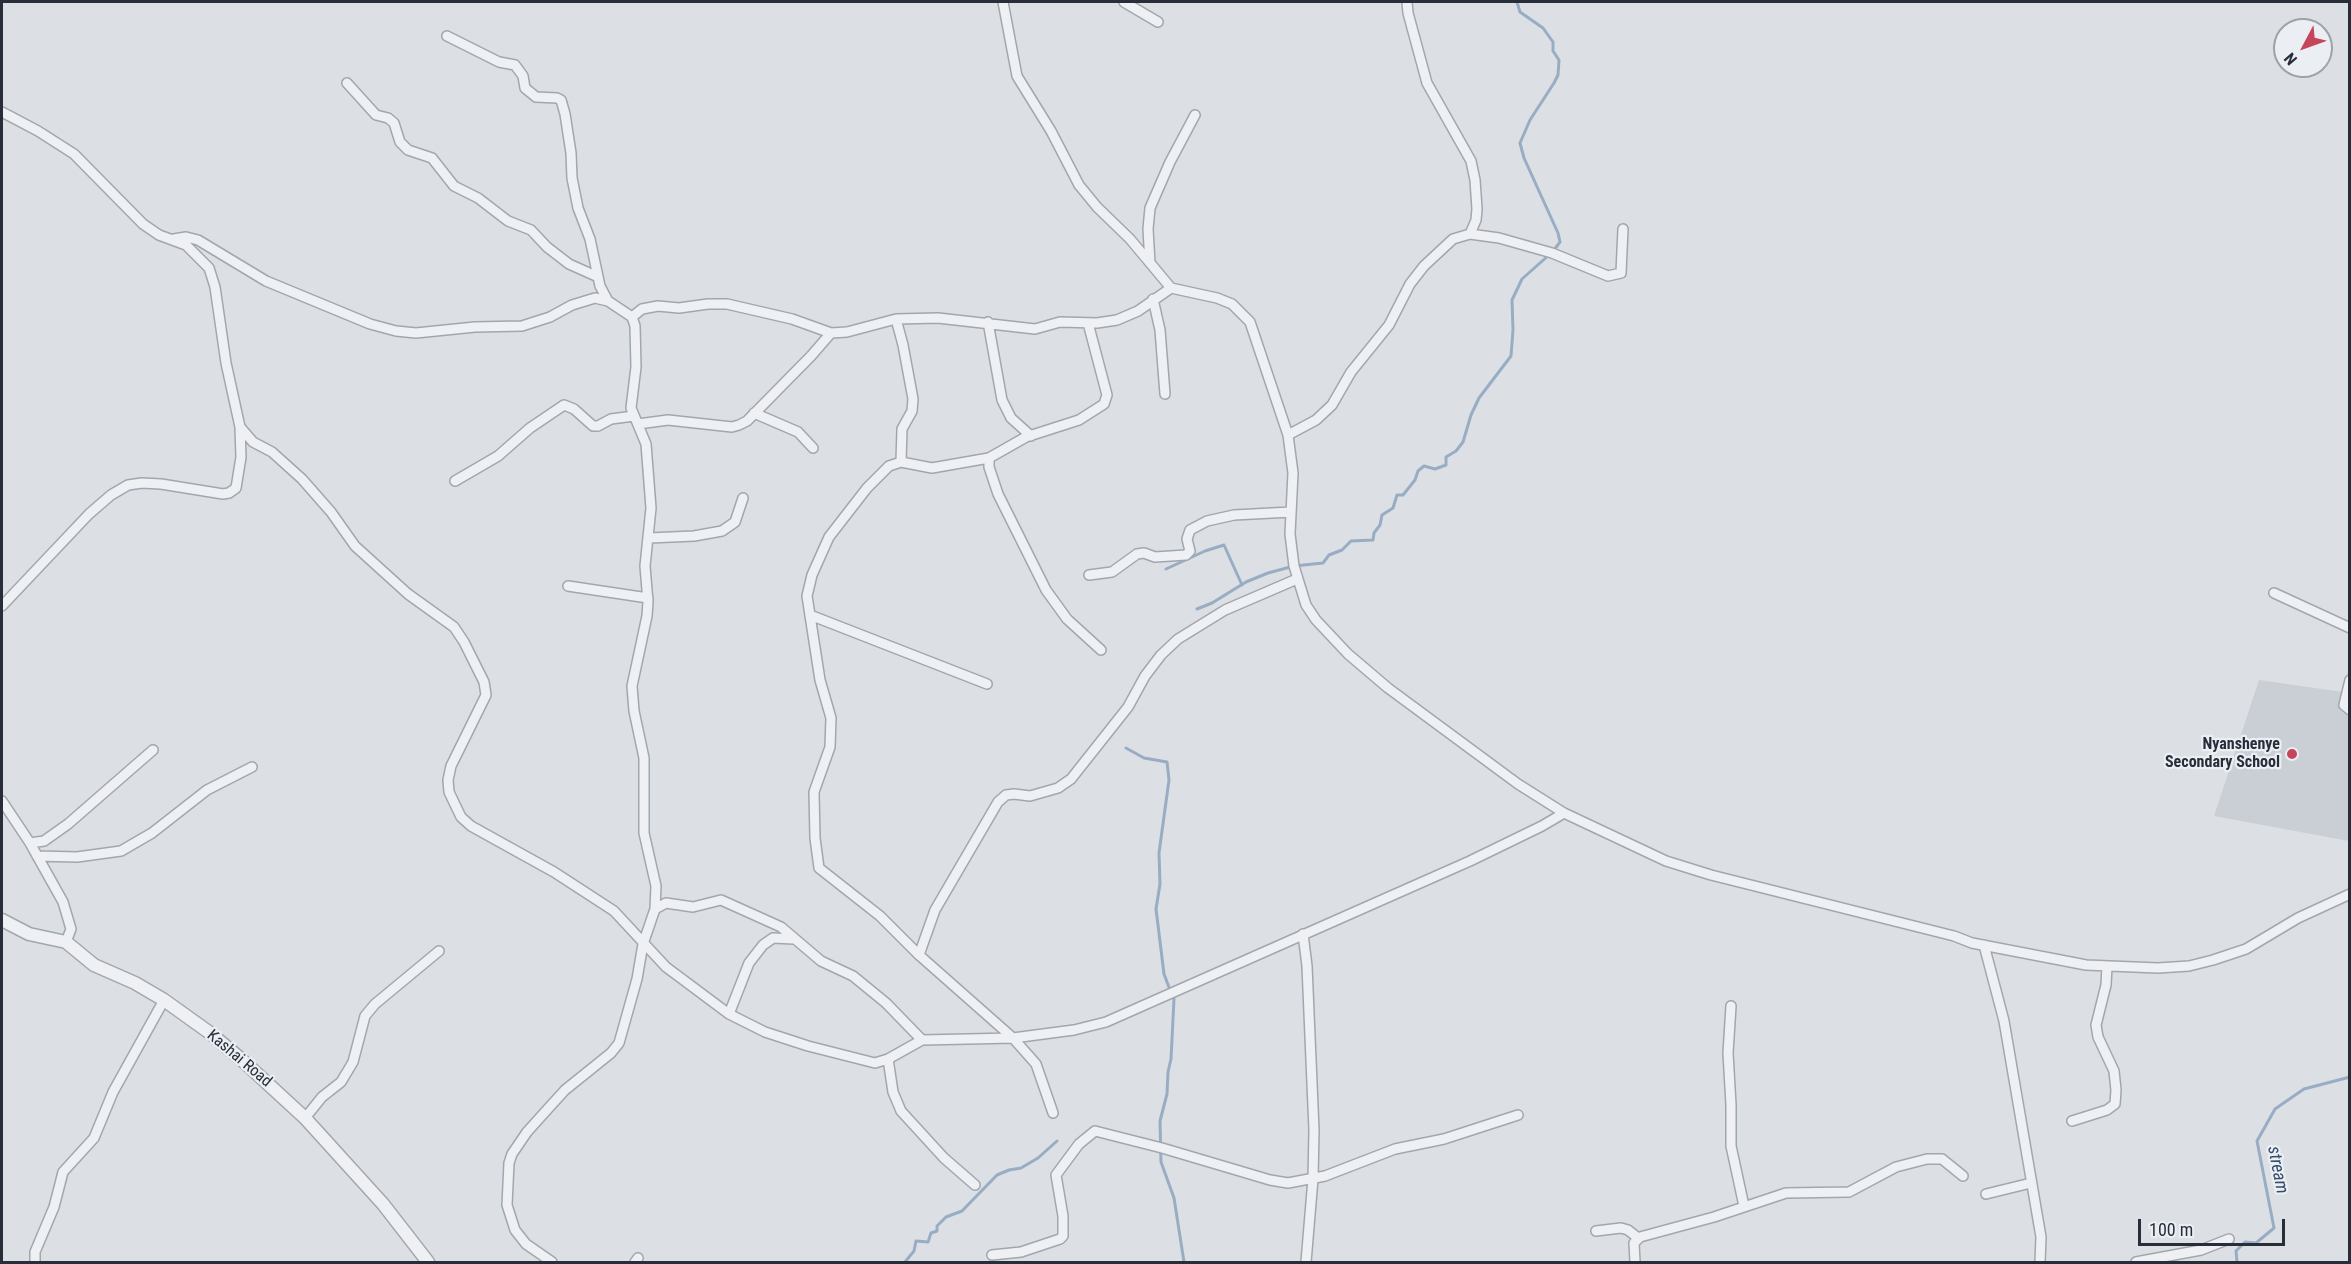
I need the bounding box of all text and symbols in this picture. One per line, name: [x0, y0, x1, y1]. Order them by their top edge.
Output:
north arrow: [2273, 18, 2333, 78]
text: N: [2280, 49, 2301, 69]
place label: Nyanshenye Secondary School: [2165, 735, 2280, 773]
marker: Nyanshenye Secondary School: [2285, 747, 2299, 761]
street label: Kashai Road: [203, 1026, 275, 1092]
water label: stream: [2262, 1144, 2292, 1196]
scale bar: [2141, 1207, 2288, 1245]
text: 100 m: [2149, 1219, 2193, 1240]

